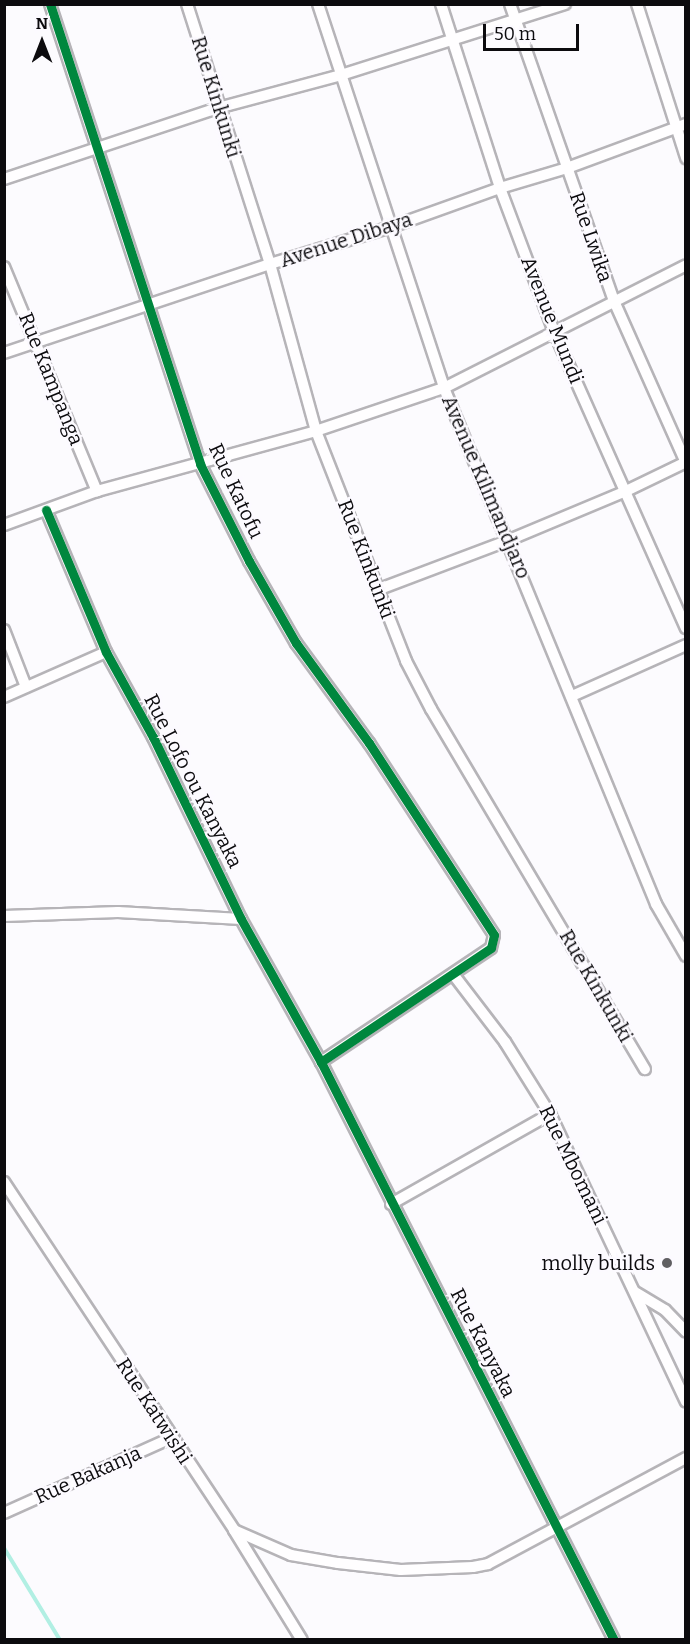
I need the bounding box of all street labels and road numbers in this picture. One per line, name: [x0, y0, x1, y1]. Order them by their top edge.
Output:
street label: Rue Kinkunki: [186, 33, 246, 161]
street label: Rue Lwika: [564, 189, 618, 285]
street label: Avenue Dibaya: [277, 207, 415, 273]
street label: Avenue Mundi: [516, 253, 588, 387]
street label: Rue Kampanga: [13, 309, 89, 449]
street label: Avenue Kilimandjaro: [437, 392, 535, 582]
street label: Rue Katofu: [204, 440, 268, 542]
street label: Rue Kinkunki: [332, 496, 400, 622]
street label: Rue Lofo ou Kanyaka: [139, 690, 247, 872]
street label: Rue Kinkunki: [554, 926, 638, 1046]
street label: Rue Mbomani: [534, 1101, 612, 1229]
street label: Rue Kanyaka: [445, 1284, 521, 1402]
street label: Rue Katwishi: [111, 1354, 197, 1468]
street label: Rue Bakanja: [31, 1441, 145, 1509]

